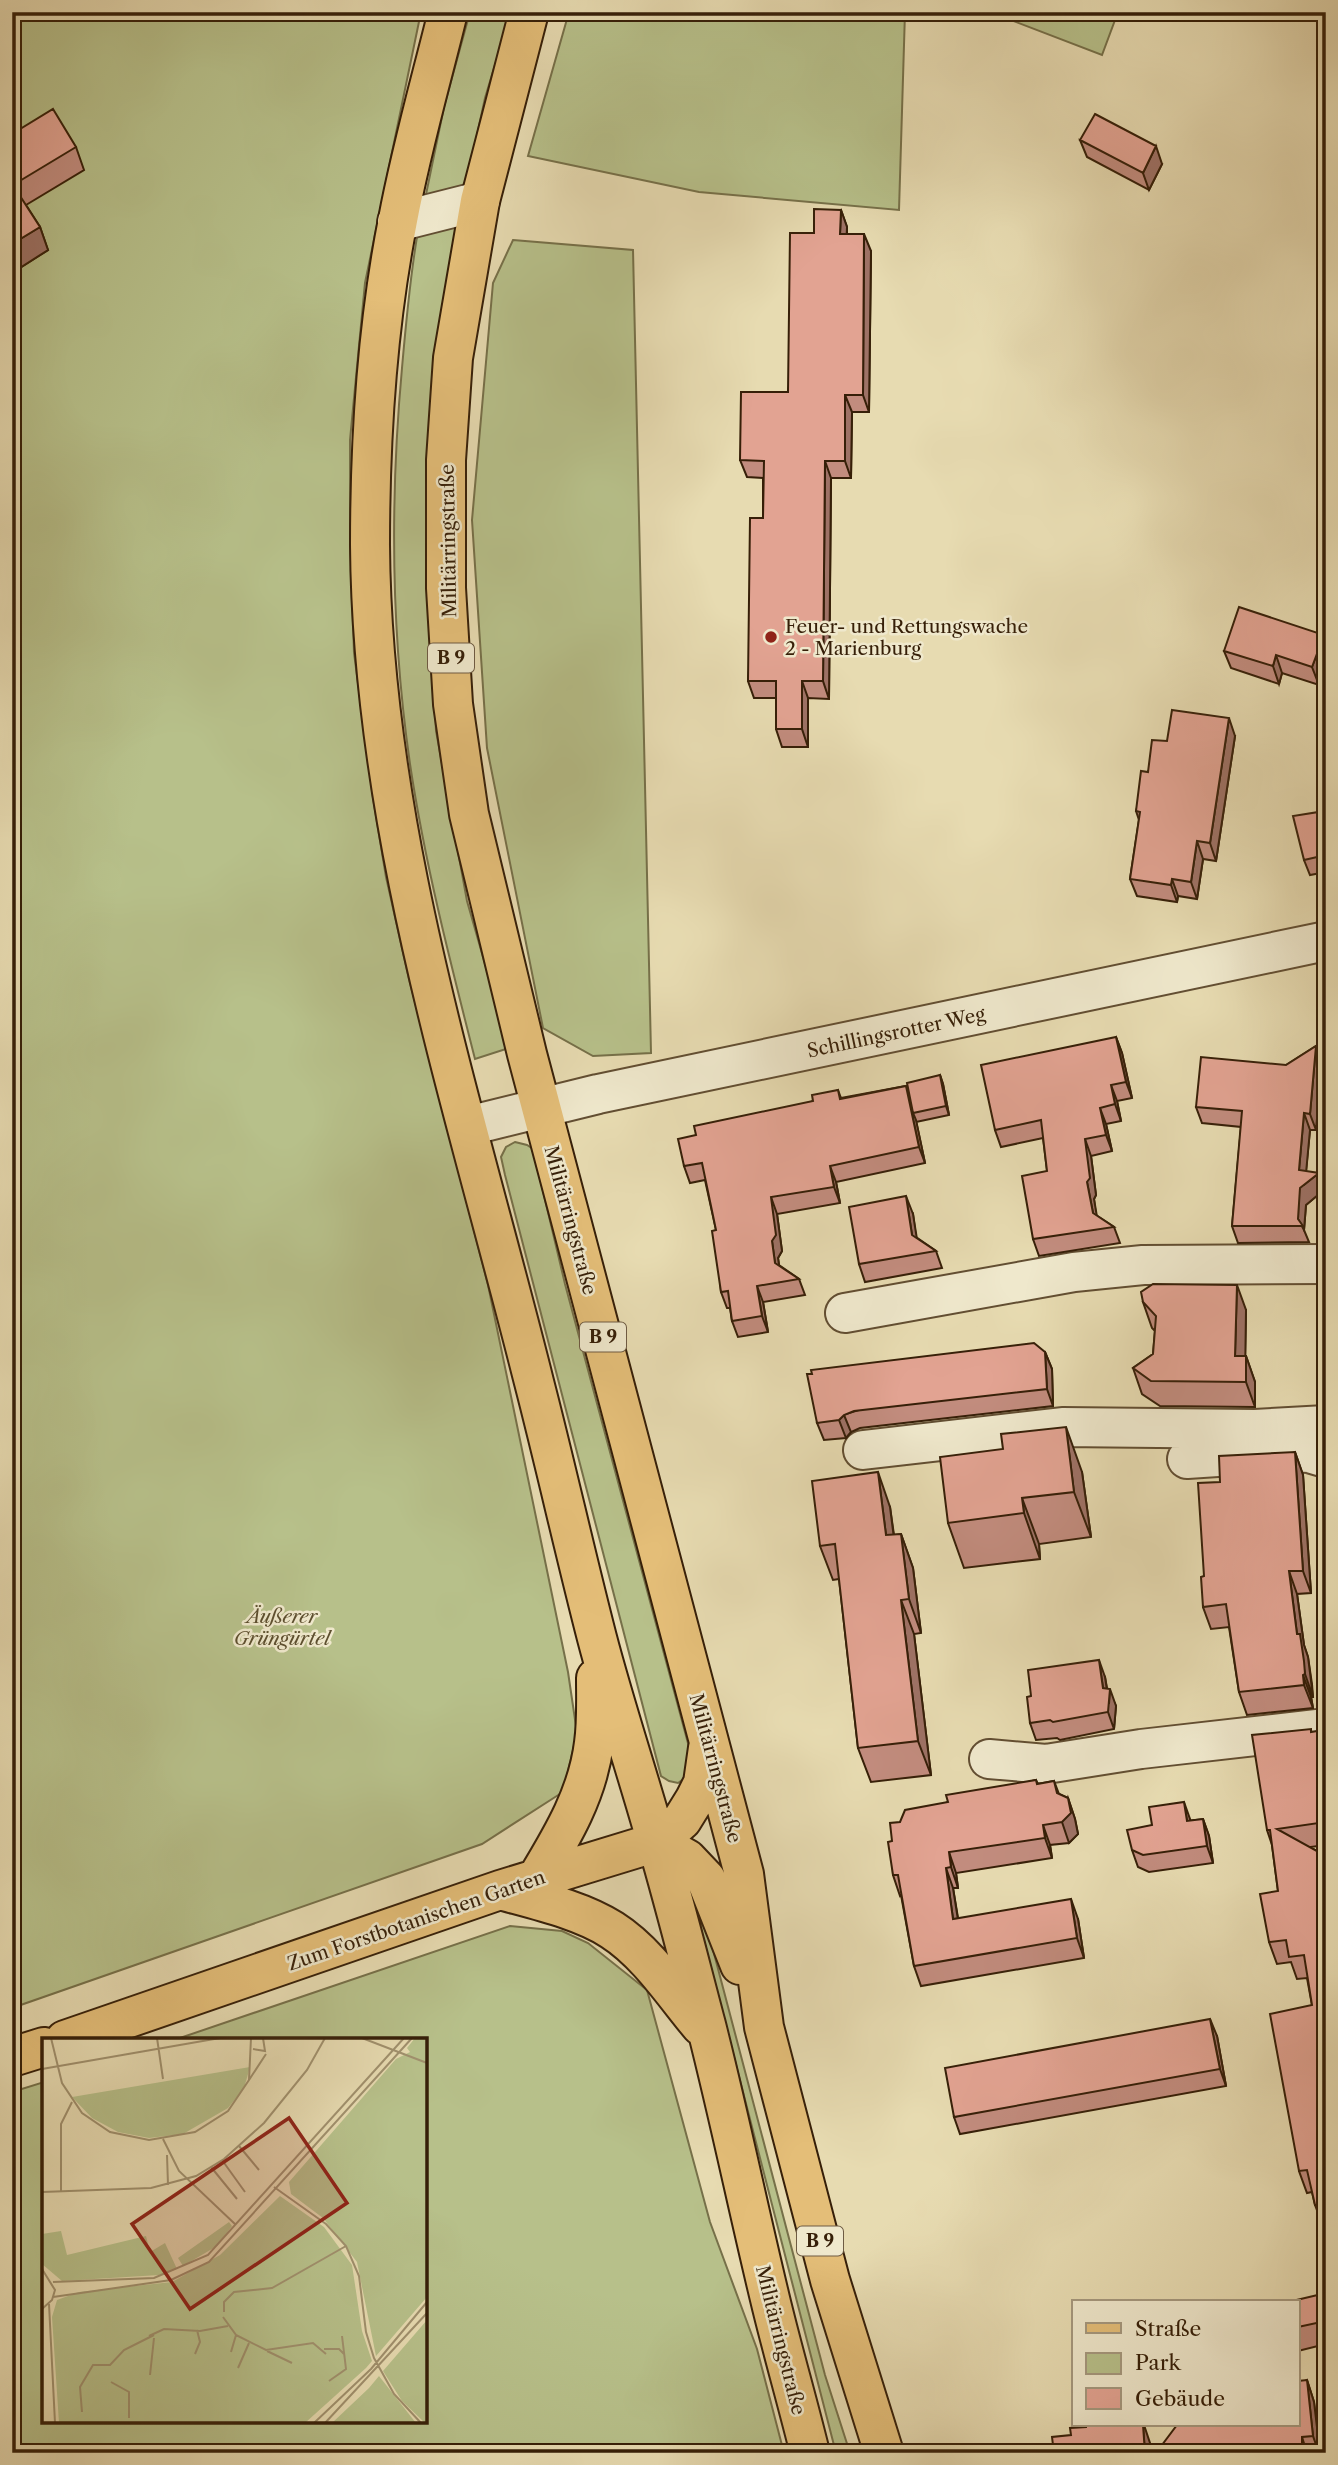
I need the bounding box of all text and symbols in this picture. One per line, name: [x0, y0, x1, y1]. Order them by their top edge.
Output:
street label: Militärringstraße: [436, 464, 461, 618]
place label: Feuer- und Rettungswache 2 - Marienburg: [785, 615, 1028, 660]
marker: Feuer- und Rettungswache 2 - Marienburg: [763, 629, 779, 645]
road number: B 9: [428, 644, 474, 672]
street label: Schillingsrotter Weg: [805, 1002, 988, 1063]
street label: Militärringstraße: [540, 1143, 601, 1297]
road number: B 9: [580, 1322, 626, 1352]
park label: Äußerer Grüngürtel: [234, 1605, 332, 1650]
street label: Militärringstraße: [685, 1691, 746, 1845]
street label: Zum Forstbotanischen Garten: [284, 1865, 548, 1975]
inset map: [42, 2038, 427, 2423]
road number: B 9: [797, 2227, 843, 2256]
street label: Militärringstraße: [751, 2263, 810, 2417]
legend: [1072, 2300, 1300, 2426]
text: Straße: [1135, 2316, 1201, 2341]
text: Park: [1135, 2350, 1181, 2375]
text: Gebäude: [1135, 2386, 1225, 2411]

